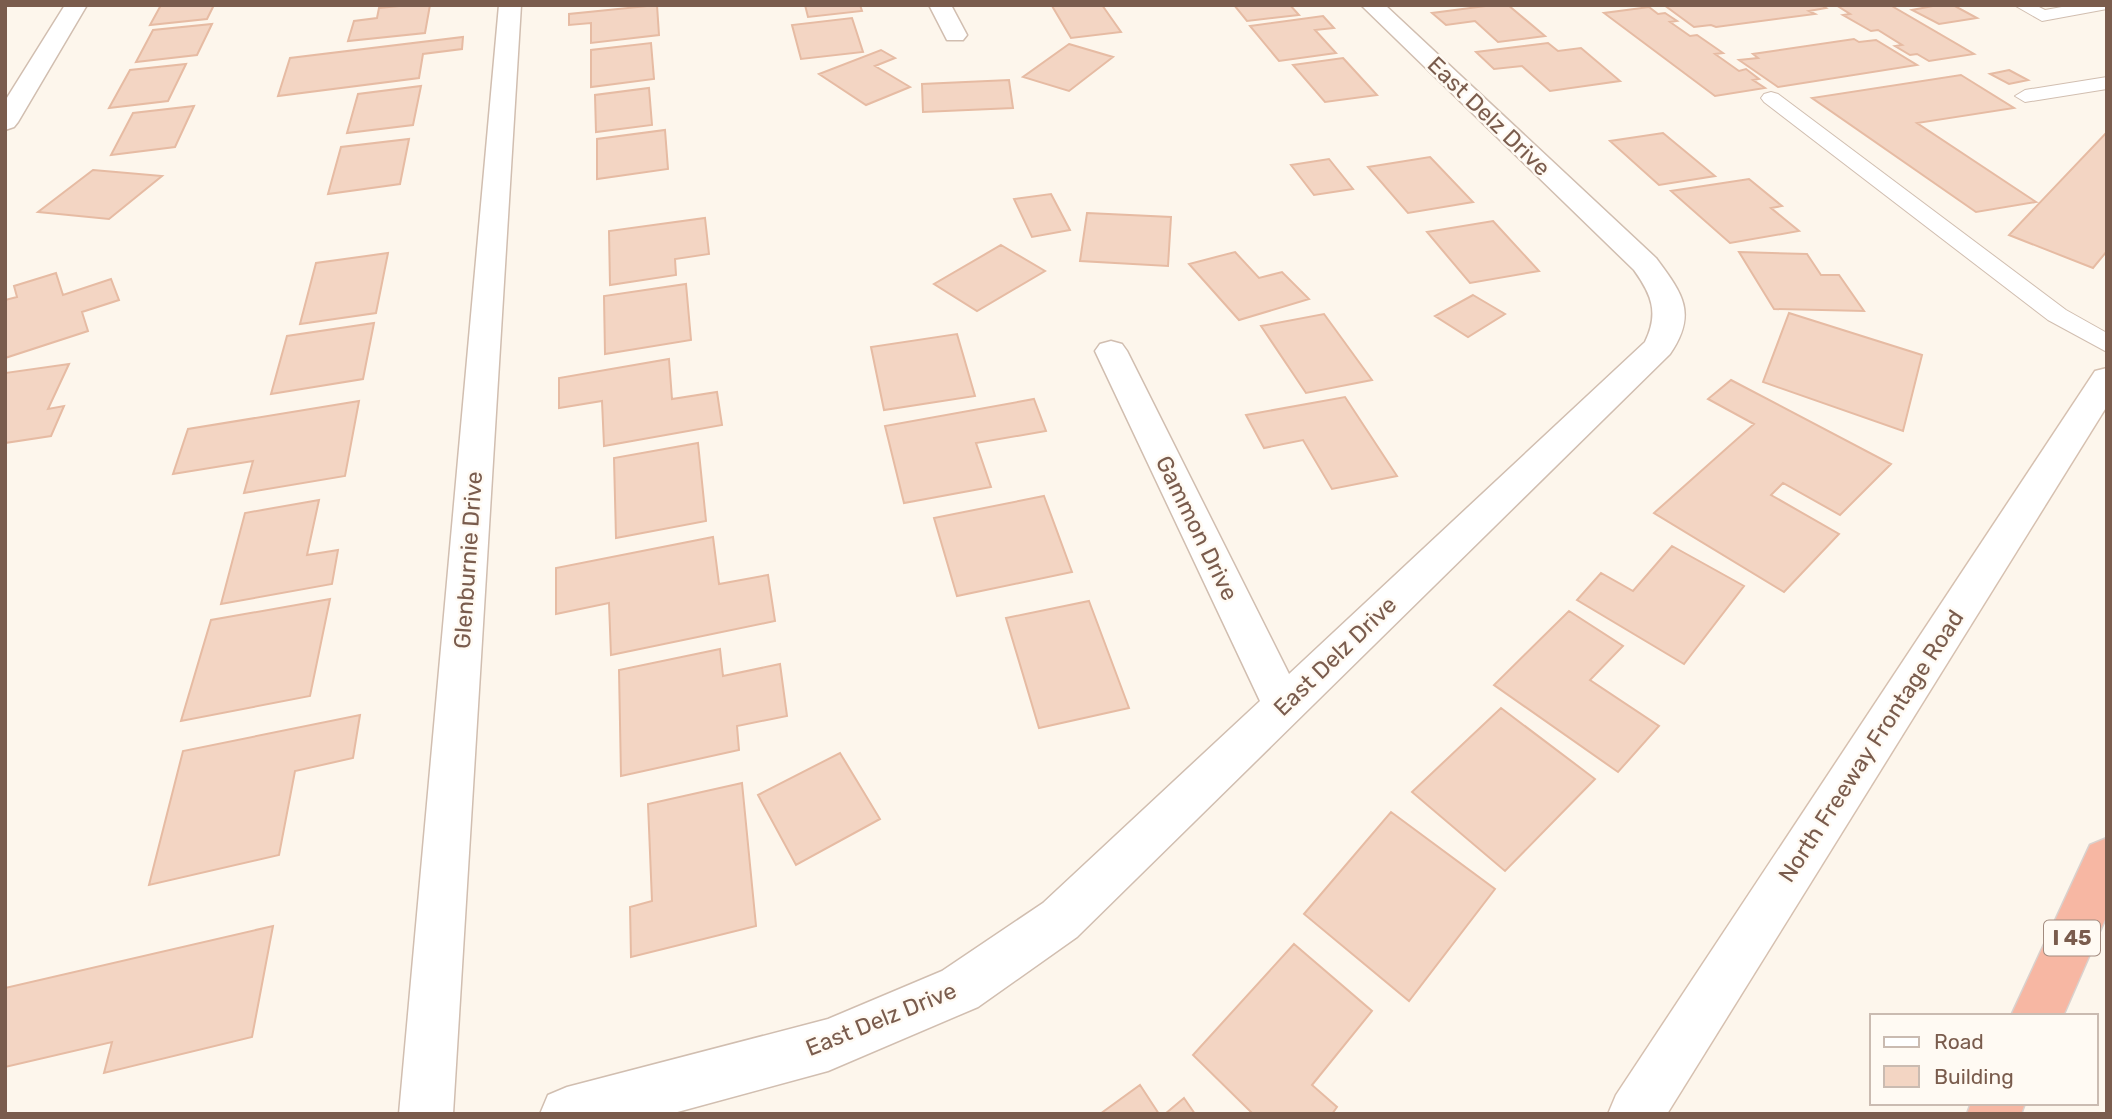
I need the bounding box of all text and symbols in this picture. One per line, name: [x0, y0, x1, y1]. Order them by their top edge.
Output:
street label: East Delz Drive: [1422, 50, 1556, 182]
street label: Gammon Drive: [1150, 451, 1244, 605]
street label: Glenburnie Drive: [448, 470, 488, 650]
street label: East Delz Drive: [1268, 590, 1402, 722]
street label: North Freeway Frontage Road: [1772, 605, 1970, 887]
road number: I 45: [2044, 920, 2100, 956]
street label: East Delz Drive: [802, 976, 960, 1062]
legend: [1870, 1014, 2098, 1105]
text: Road: [1934, 1029, 1984, 1054]
text: Building: [1934, 1064, 2014, 1089]

